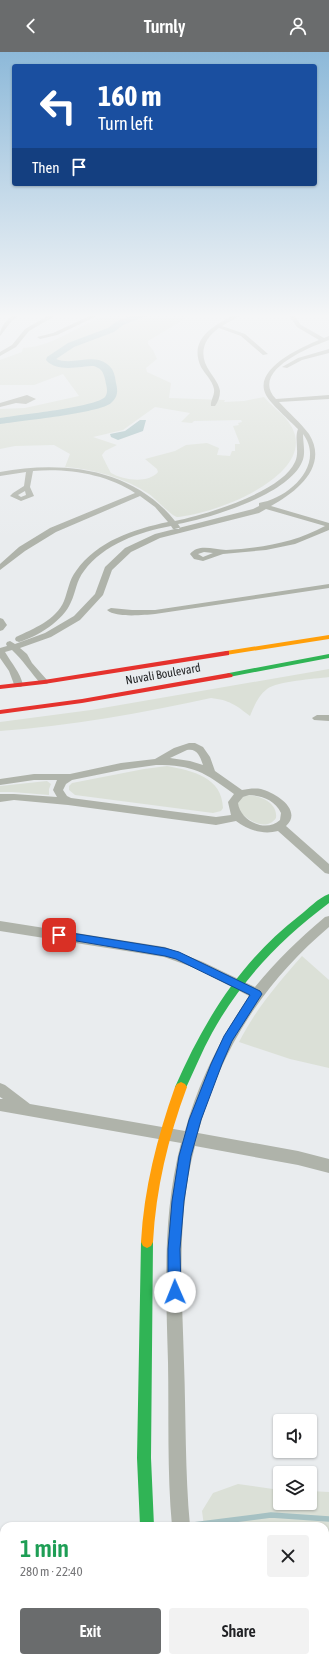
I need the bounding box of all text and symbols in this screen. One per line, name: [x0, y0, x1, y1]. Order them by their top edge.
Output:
icon: back: [20, 15, 42, 37]
icon: person: [287, 15, 309, 37]
text: Turnly: [144, 16, 185, 37]
icon: left: [32, 80, 84, 132]
text: 160 m: [98, 80, 161, 112]
text: Turn left: [98, 113, 153, 134]
icon: arrive: [68, 156, 90, 178]
text: Then: [32, 159, 60, 176]
street label: Nuvali Boulevard: [124, 661, 202, 687]
pin: [42, 918, 76, 952]
icon: arrive: [48, 924, 70, 946]
position arrow: [154, 1271, 196, 1313]
map controls: [273, 1414, 317, 1510]
button: sound: [273, 1414, 317, 1458]
button: layers: [273, 1466, 317, 1510]
text: 1 min: [20, 1535, 69, 1562]
button: close: [267, 1535, 309, 1577]
text: 280 m · 22:40: [20, 1564, 83, 1579]
button: Exit: [20, 1608, 161, 1654]
button: Share: [169, 1608, 309, 1654]

